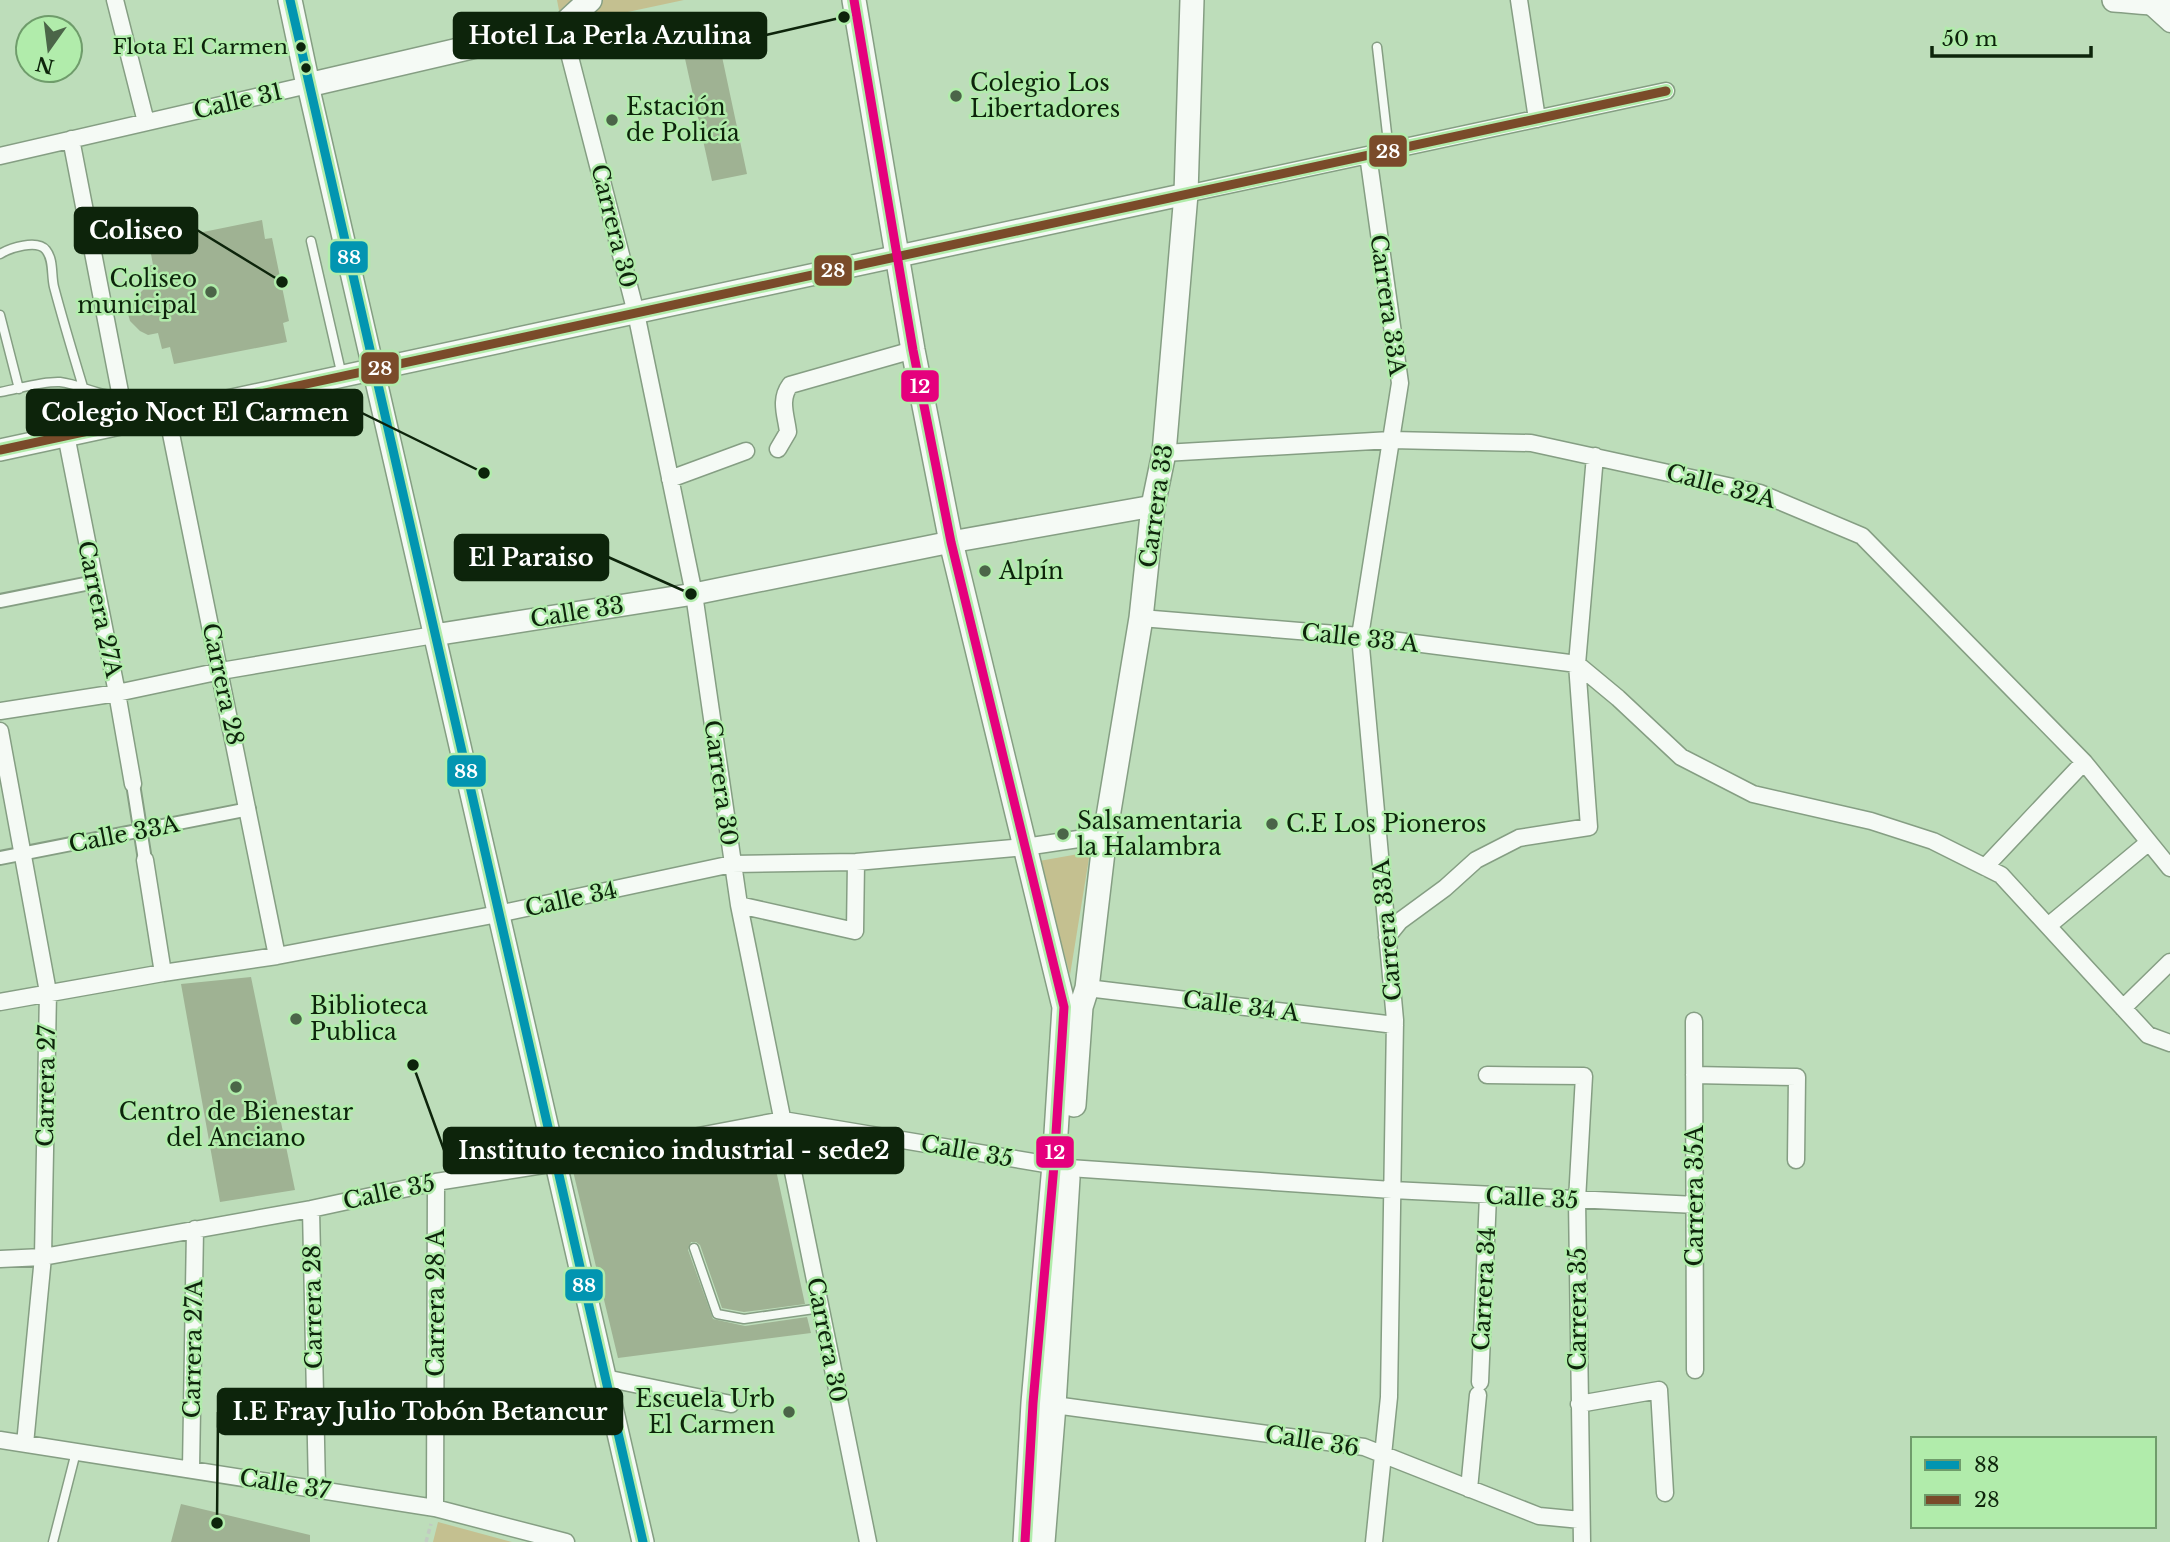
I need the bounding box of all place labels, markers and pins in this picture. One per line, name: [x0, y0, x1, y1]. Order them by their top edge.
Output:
callout: Hotel La Perla Azulina: [454, 13, 766, 58]
place label: Flota El Carmen: [112, 34, 288, 60]
marker: Flota El Carmen: [294, 40, 308, 54]
unlabelled marker: [299, 61, 313, 75]
place label: Colegio Los Libertadores: [970, 69, 1120, 123]
marker: Colegio Los Libertadores: [948, 88, 964, 104]
place label: Estación de Policía: [626, 93, 740, 147]
marker: Estación de Policía: [604, 112, 620, 128]
callout: Coliseo: [75, 208, 197, 253]
place label: Coliseo municipal: [77, 265, 197, 319]
marker: Coliseo municipal: [203, 284, 219, 300]
callout: Colegio Noct El Carmen: [27, 390, 362, 435]
callout: El Paraiso: [455, 535, 608, 580]
place label: Alpín: [998, 557, 1064, 585]
marker: Alpín: [977, 563, 993, 579]
place label: Salsamentaria la Halambra: [1077, 807, 1242, 861]
place label: C.E Los Pioneros: [1286, 810, 1487, 838]
marker: C.E Los Pioneros: [1264, 816, 1280, 832]
marker: Salsamentaria la Halambra: [1055, 826, 1071, 842]
place label: Biblioteca Publica: [310, 992, 428, 1046]
marker: Biblioteca Publica: [288, 1011, 304, 1027]
marker: Centro de Bienestar del Anciano: [228, 1079, 244, 1095]
place label: Centro de Bienestar del Anciano: [119, 1098, 353, 1152]
callout: Instituto tecnico industrial - sede2: [444, 1128, 903, 1173]
place label: Escuela Urb El Carmen: [635, 1385, 775, 1439]
callout: I.E Fray Julio Tobón Betancur: [218, 1389, 622, 1434]
marker: Escuela Urb El Carmen: [781, 1404, 797, 1420]

